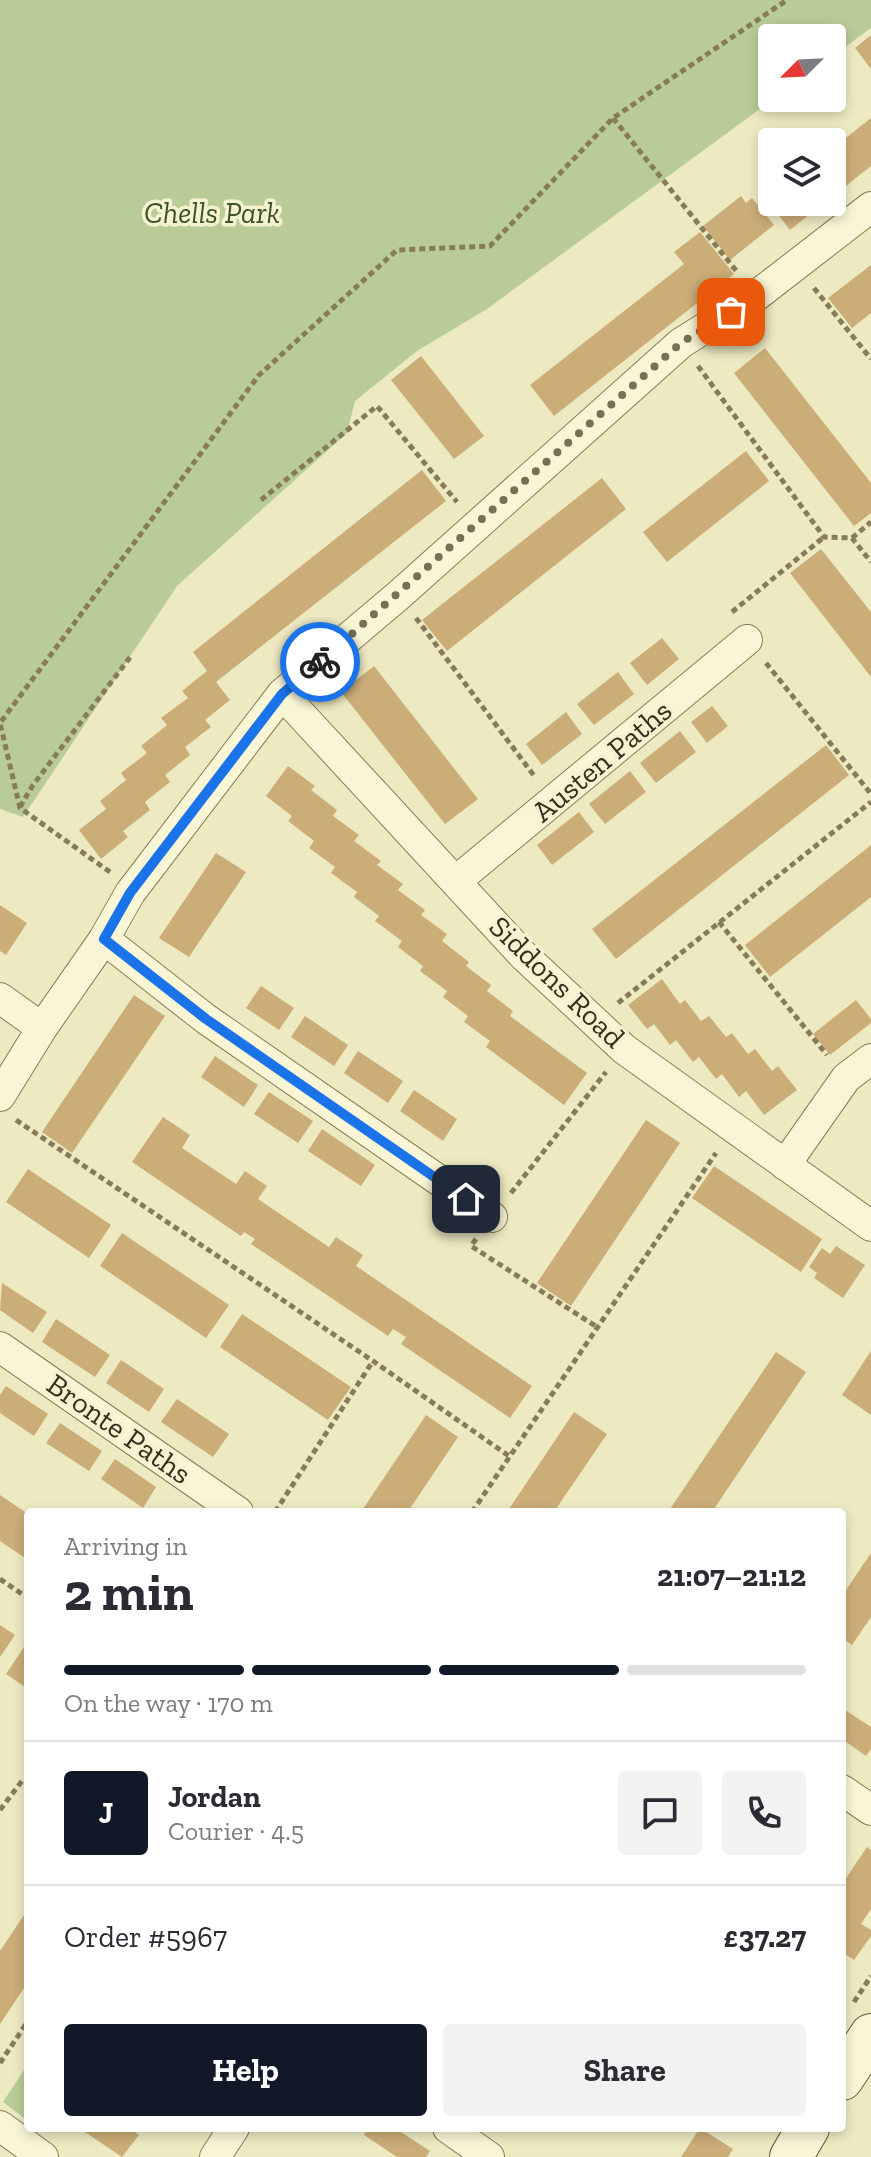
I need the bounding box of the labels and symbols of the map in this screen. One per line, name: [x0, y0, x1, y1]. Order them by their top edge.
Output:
north arrow: [758, 24, 846, 112]
park label: Chells Park: [144, 195, 280, 231]
pin: [697, 278, 765, 346]
courier: [280, 622, 360, 702]
street label: Austen Paths: [525, 692, 679, 830]
street label: Siddons Road: [482, 908, 633, 1056]
pin: [432, 1165, 500, 1233]
street label: Bronte Paths: [40, 1366, 198, 1492]

